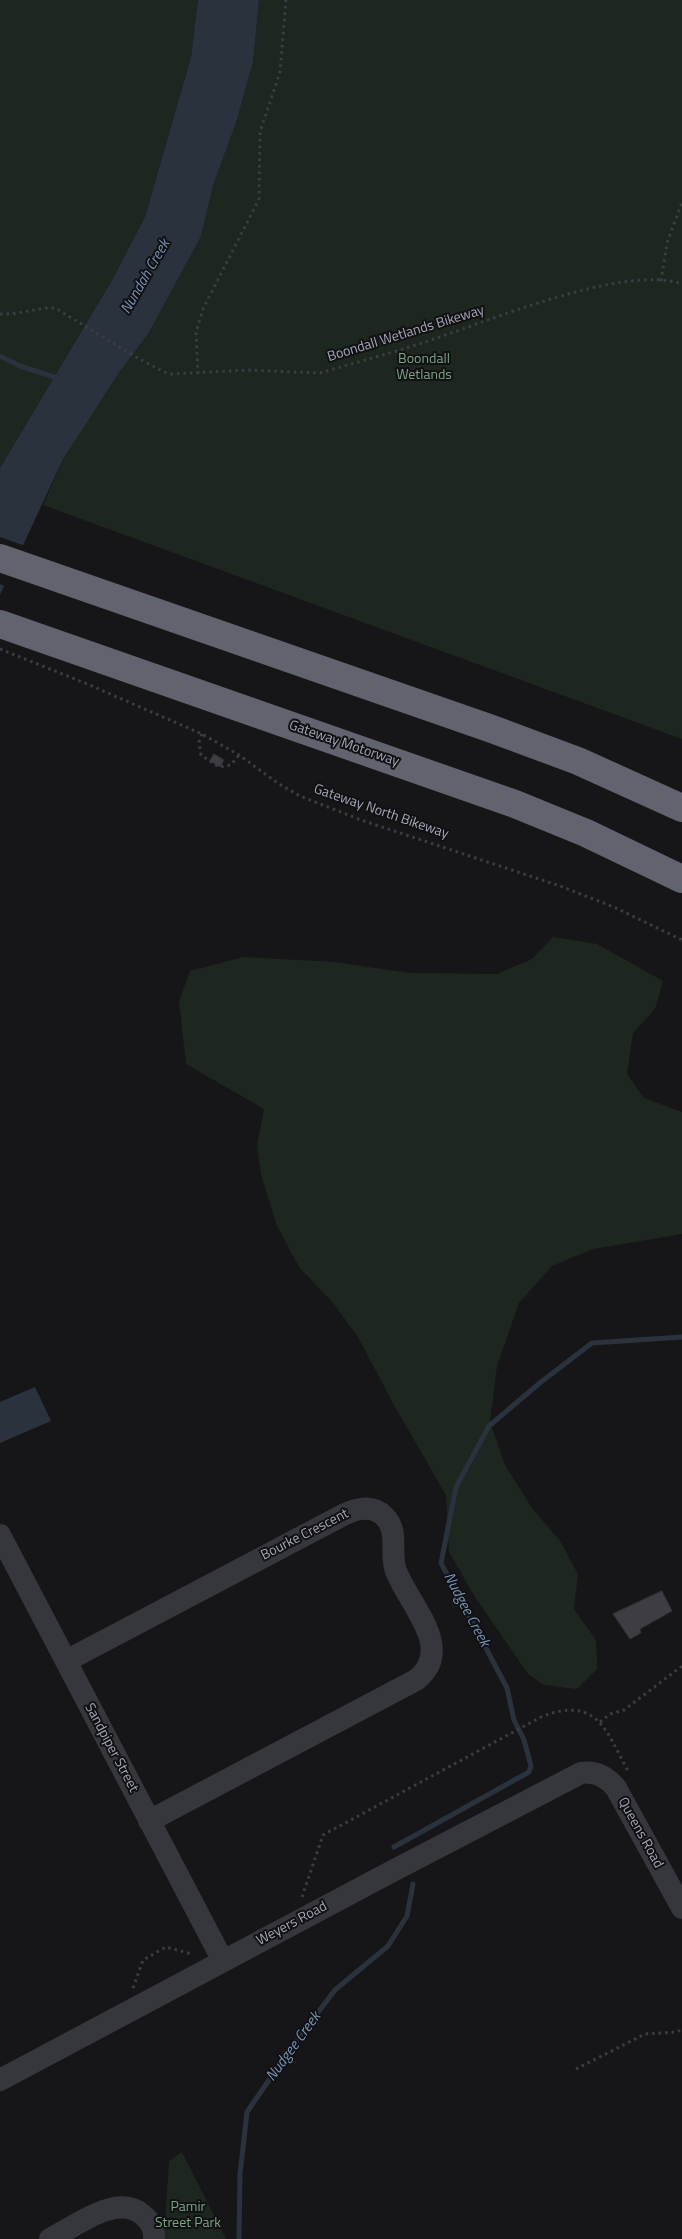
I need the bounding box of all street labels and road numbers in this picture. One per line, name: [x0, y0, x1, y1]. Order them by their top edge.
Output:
street label: Boondall Wetlands Bikeway: [325, 302, 487, 366]
street label: Gateway Motorway: [287, 717, 401, 771]
street label: Gateway North Bikeway: [311, 781, 451, 843]
street label: Bourke Crescent: [258, 1506, 352, 1564]
street label: Sandpiper Street: [80, 1701, 142, 1795]
street label: Queens Road: [614, 1795, 666, 1871]
street label: Weyers Road: [254, 1898, 330, 1950]

